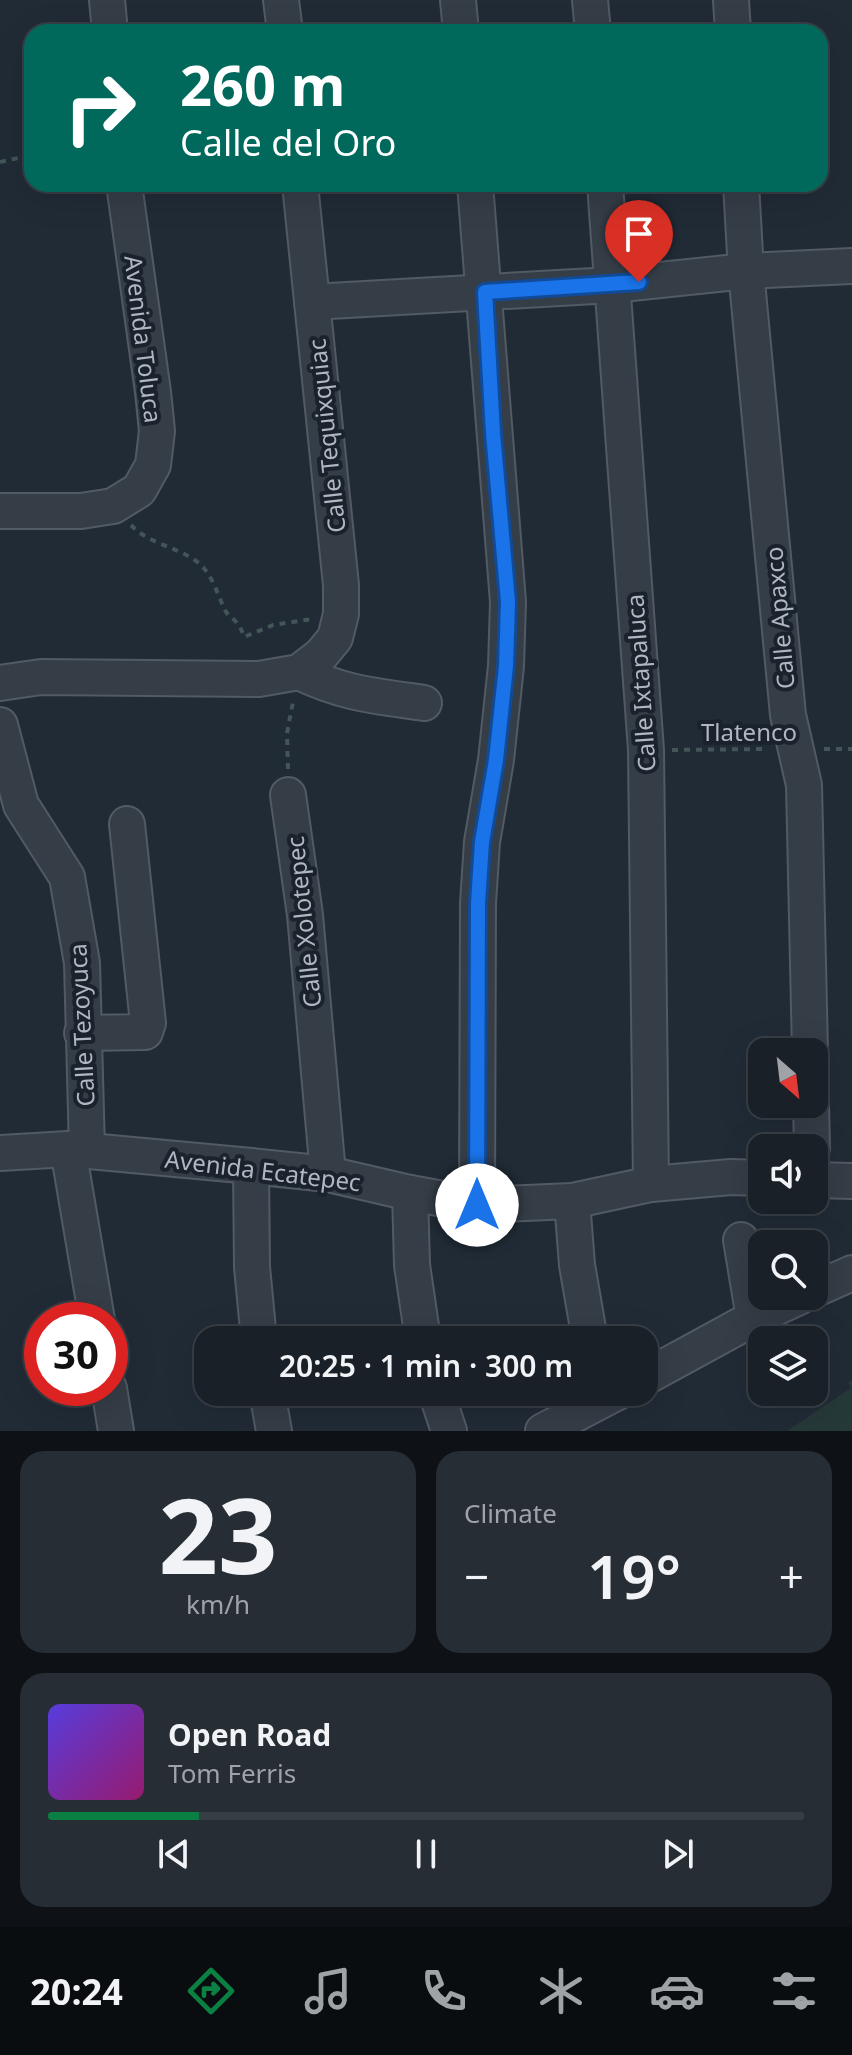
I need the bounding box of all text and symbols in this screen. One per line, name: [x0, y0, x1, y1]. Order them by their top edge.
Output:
text: 260 m: [180, 46, 345, 122]
icon: right: [48, 56, 152, 160]
text: Calle del Oro: [180, 118, 396, 167]
pin: [605, 200, 673, 282]
icon: arrive: [617, 212, 661, 256]
street label: Avenida Toluca: [117, 253, 171, 425]
street label: Calle Tequixquiac: [299, 337, 353, 535]
street label: Calle Apaxco: [756, 546, 802, 690]
street label: Calle Ixtapaluca: [617, 593, 663, 773]
street label: Tlatenco: [701, 715, 797, 748]
street label: Calle Xolotepec: [278, 835, 328, 1009]
street label: Calle Tezoyuca: [60, 943, 102, 1107]
north arrow: [748, 1038, 828, 1118]
map controls: [748, 1038, 828, 1406]
button: sound: [748, 1134, 828, 1214]
street label: Avenida Ecatepec: [163, 1142, 363, 1198]
position arrow: [435, 1163, 519, 1247]
button: search: [748, 1230, 828, 1310]
speed limit sign: 30: [24, 1302, 128, 1406]
button: layers: [748, 1326, 828, 1406]
text: 20:25 · 1 min · 300 m: [279, 1345, 573, 1386]
text: 23: [159, 1463, 277, 1604]
text: Climate: [464, 1495, 557, 1531]
text: 19°: [587, 1535, 681, 1617]
text: −: [464, 1546, 489, 1606]
text: +: [779, 1546, 804, 1606]
text: km/h: [186, 1586, 250, 1622]
text: Open Road: [168, 1714, 331, 1755]
text: Tom Ferris: [168, 1755, 296, 1791]
icon: previous: [152, 1832, 196, 1876]
icon: pause: [404, 1832, 448, 1876]
icon: next: [656, 1832, 700, 1876]
icon: directions: [183, 1963, 239, 2019]
icon: music: [300, 1963, 356, 2019]
icon: phone: [416, 1963, 472, 2019]
icon: climate: [533, 1963, 589, 2019]
icon: car: [649, 1963, 705, 2019]
icon: filters: [766, 1963, 822, 2019]
text: 20:24: [30, 1967, 123, 2016]

